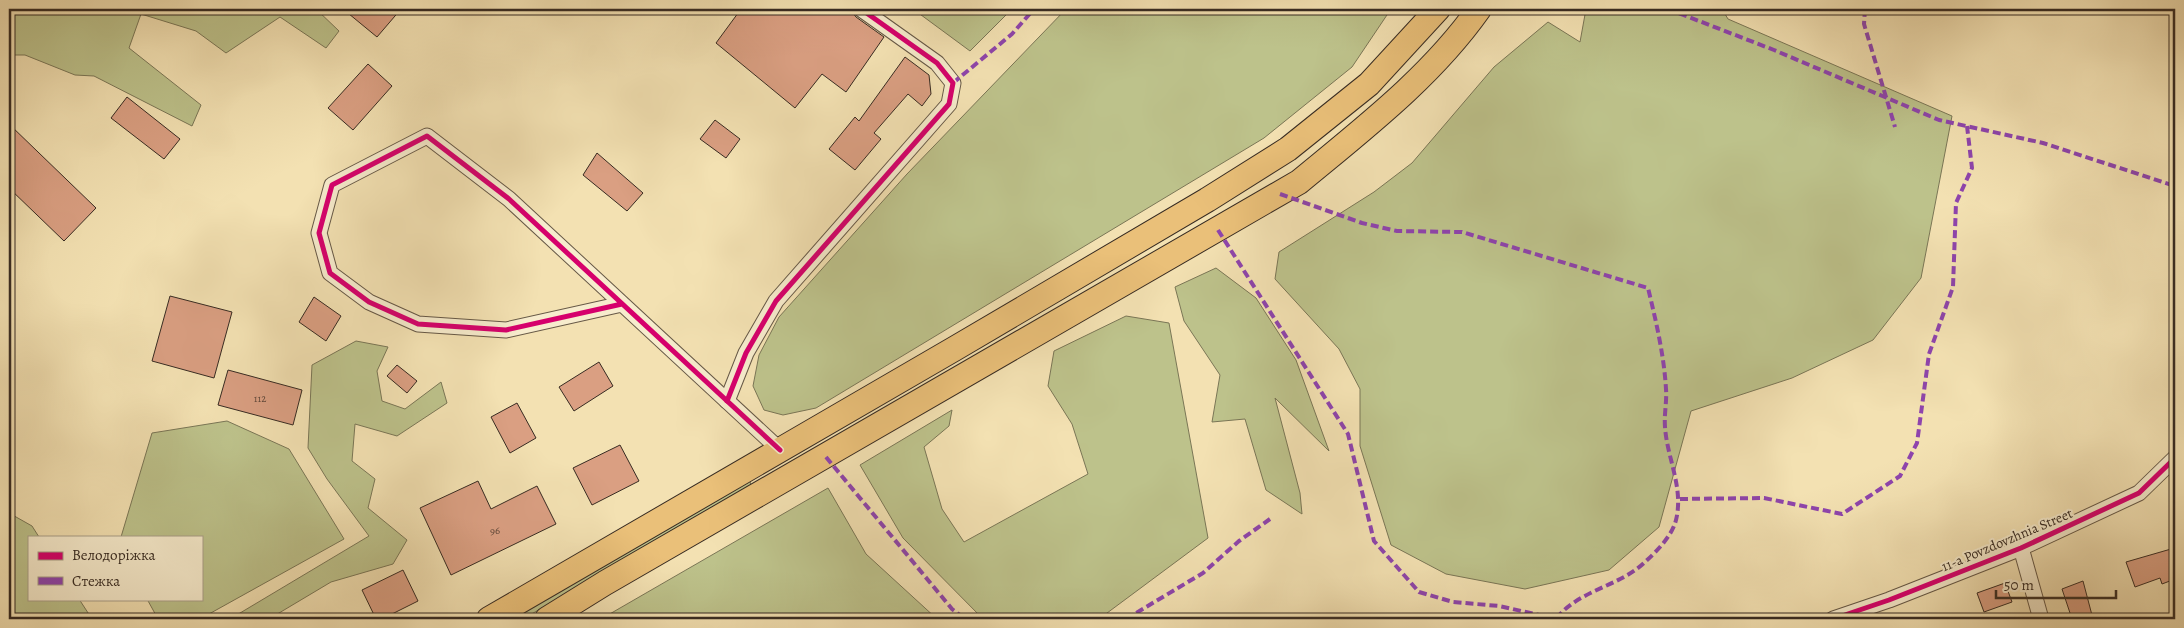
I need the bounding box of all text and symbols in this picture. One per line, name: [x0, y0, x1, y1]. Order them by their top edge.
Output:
house number: 112: [254, 391, 266, 406]
street label: 11-a Povzdovzhnia Street: [1939, 504, 2076, 576]
house number: 96: [490, 523, 500, 538]
legend: [28, 536, 202, 600]
text: Велодоріжка: [72, 545, 156, 565]
scale bar: [1996, 568, 2116, 600]
text: Стежка: [72, 571, 120, 591]
text: 50 m: [2004, 575, 2034, 595]

